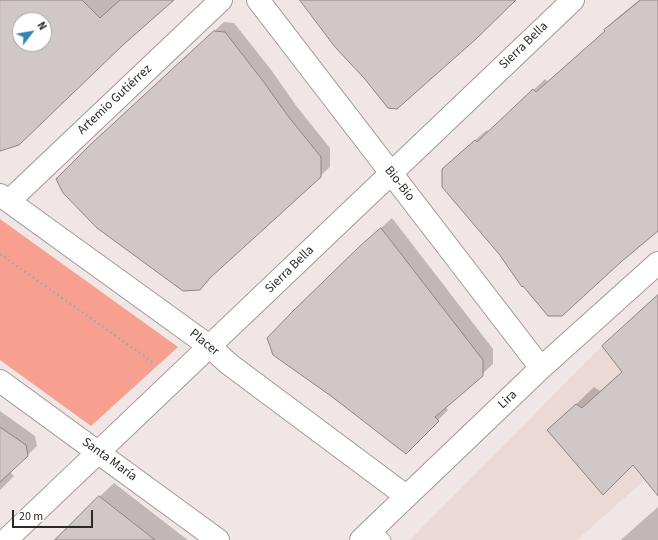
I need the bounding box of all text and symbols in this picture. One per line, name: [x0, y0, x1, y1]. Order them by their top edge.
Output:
north arrow: [12, 12, 52, 52]
text: N: [34, 19, 50, 33]
street label: Sierra Bella: [496, 19, 552, 73]
street label: Artemio Gutiérrez: [75, 62, 155, 138]
street label: Bio-Bio: [381, 163, 417, 205]
street label: Sierra Bella: [262, 243, 318, 297]
street label: Placer: [186, 326, 222, 360]
street label: Lira: [495, 387, 521, 413]
street label: Santa María: [78, 435, 140, 485]
scale bar: [14, 502, 95, 528]
text: 20 m: [19, 508, 43, 525]

